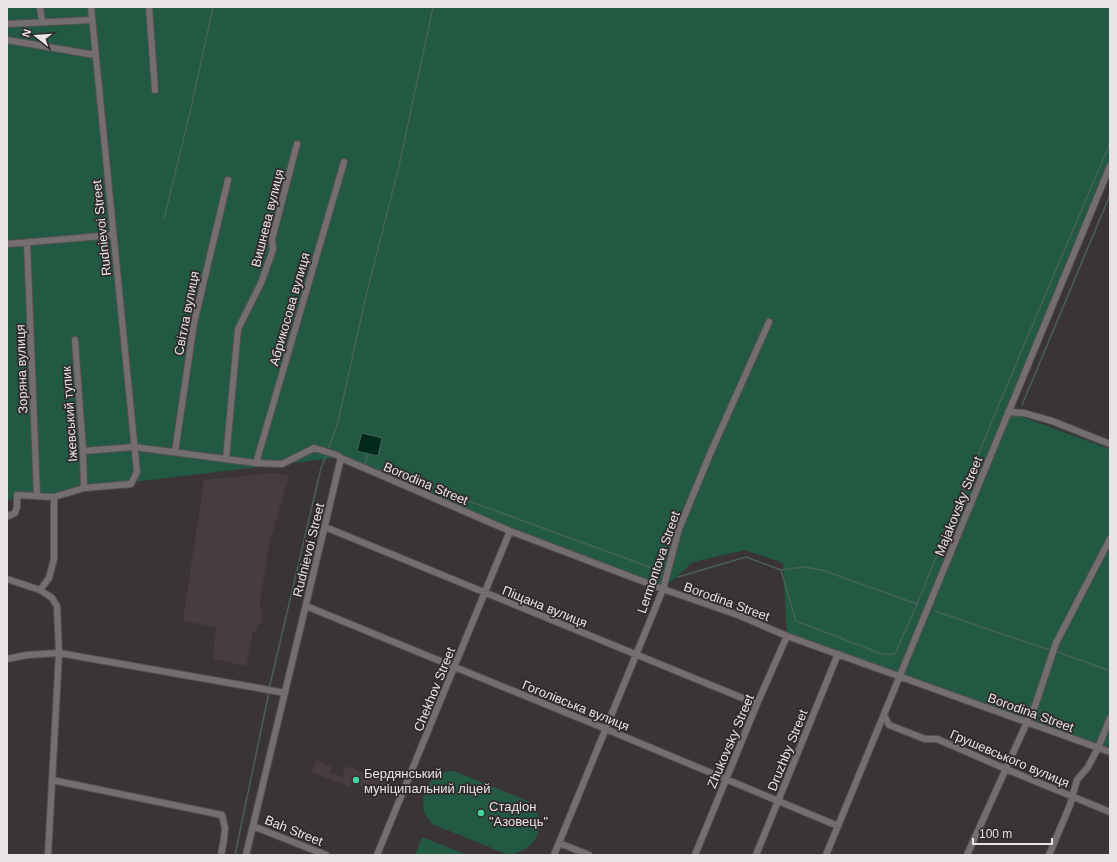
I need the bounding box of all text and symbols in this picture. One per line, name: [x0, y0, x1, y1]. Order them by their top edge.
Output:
north arrow: [16, 16, 56, 56]
text: N: [20, 27, 33, 39]
street label: Вишнева вулиця: [248, 168, 287, 269]
street label: Rudnievoi Street: [89, 179, 114, 277]
street label: Абрикосова вулиця: [266, 251, 313, 368]
street label: Світла вулиця: [171, 270, 202, 356]
street label: Зоряна вулиця: [12, 324, 31, 414]
street label: Іжевський тупик: [59, 365, 80, 462]
street label: Majakovsky Street: [932, 454, 985, 558]
street label: Borodina Street: [381, 459, 471, 508]
street label: Rudnievoi Street: [290, 501, 327, 599]
street label: Lermontova Street: [634, 509, 683, 615]
street label: Borodina Street: [682, 579, 772, 624]
street label: Піщана вулиця: [500, 583, 590, 630]
street label: Chekhov Street: [411, 644, 458, 734]
street label: Гоголівська вулиця: [520, 677, 632, 734]
street label: Borodina Street: [986, 690, 1076, 735]
street label: Zhukovsky Street: [704, 692, 757, 790]
street label: Druzhby Street: [764, 707, 811, 793]
street label: Грушевського вулиця: [948, 727, 1072, 790]
place label: Бердянський муніципальний ліцей: [364, 766, 491, 796]
marker: Бердянський муніципальний ліцей: [351, 775, 361, 785]
place label: Стадіон "Азовець": [489, 799, 549, 829]
marker: Стадіон "Азовець": [476, 808, 486, 818]
street label: Bah Street: [263, 812, 325, 849]
scale bar: [973, 820, 1052, 846]
text: 100 m: [979, 827, 1012, 841]

